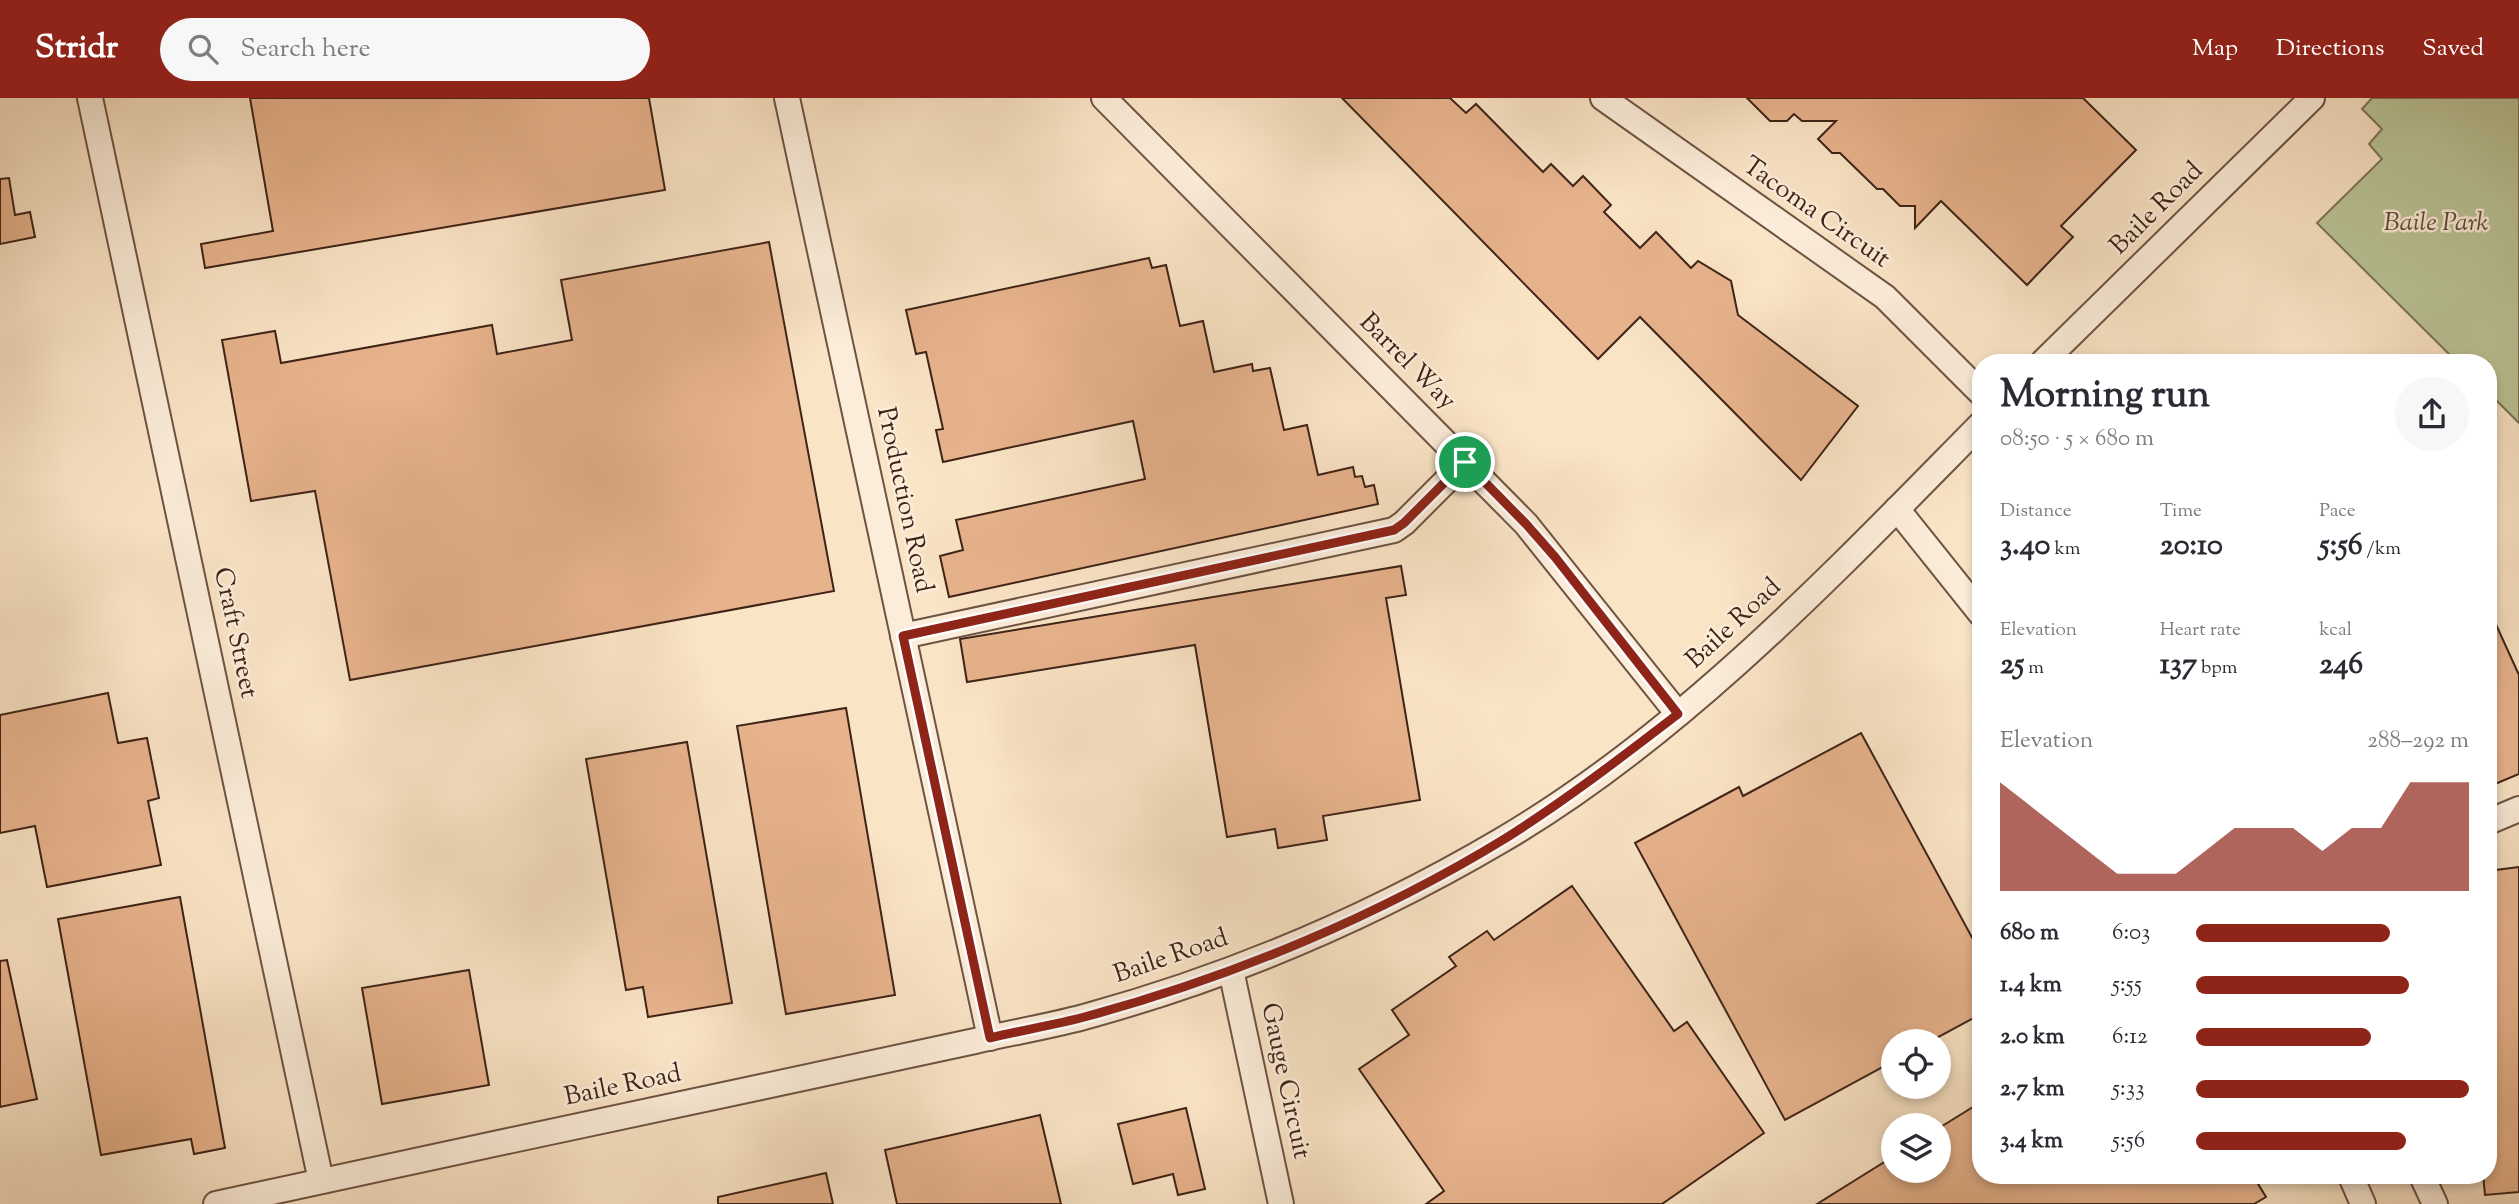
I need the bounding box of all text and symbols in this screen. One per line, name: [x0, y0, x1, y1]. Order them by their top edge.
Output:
search box: [160, 18, 650, 81]
text: Stridr: [35, 25, 118, 73]
icon: search: [184, 30, 222, 68]
text: Search here: [240, 31, 371, 68]
text: Map: [2192, 32, 2238, 66]
text: Directions: [2276, 32, 2384, 66]
text: Saved: [2422, 32, 2484, 66]
street label: Tacoma Circuit: [1734, 148, 1898, 278]
street label: Baile Road: [2102, 154, 2212, 264]
park label: Baile Park: [2384, 205, 2489, 242]
street label: Barrel Way: [1350, 305, 1464, 419]
text: Morning run: [2000, 370, 2210, 424]
button: share: [2395, 377, 2469, 451]
street label: Production Road: [866, 404, 942, 597]
text: 08:50 · 5 × 680 m: [2000, 423, 2154, 456]
pin: [1435, 432, 1495, 492]
icon: arrive: [1446, 443, 1484, 481]
text: Distance: [2000, 498, 2072, 525]
text: Time: [2160, 498, 2202, 525]
text: Pace: [2319, 498, 2356, 525]
text: 3.40: [2000, 525, 2050, 568]
text: 20:10: [2160, 525, 2223, 568]
text: 5:56: [2319, 525, 2363, 568]
text: km: [2050, 536, 2081, 563]
text: /km: [2363, 536, 2401, 563]
street label: Craft Street: [203, 564, 267, 702]
street label: Baile Road: [1678, 570, 1790, 678]
text: Elevation: [2000, 617, 2077, 644]
text: Heart rate: [2160, 617, 2241, 644]
text: kcal: [2319, 617, 2352, 644]
text: 25: [2000, 644, 2024, 687]
text: 137: [2160, 644, 2197, 687]
text: 246: [2319, 644, 2363, 687]
text: m: [2024, 655, 2044, 682]
text: bpm: [2197, 655, 2238, 682]
text: Elevation: [2000, 725, 2093, 758]
text: 288–292 m: [2367, 725, 2469, 758]
text: 680 m: [2000, 917, 2059, 950]
text: 6:03: [2112, 917, 2150, 950]
street label: Baile Road: [1109, 920, 1233, 994]
text: 1.4 km: [2000, 969, 2062, 1002]
text: 5:55: [2112, 969, 2142, 1002]
street label: Gauge Circuit: [1250, 1000, 1320, 1162]
text: 2.0 km: [2000, 1021, 2065, 1054]
text: 6:12: [2112, 1021, 2148, 1054]
map controls: [1881, 1029, 1951, 1183]
button: locate: [1881, 1029, 1951, 1099]
street label: Baile Road: [561, 1055, 685, 1116]
text: 2.7 km: [2000, 1073, 2065, 1106]
text: 5:33: [2112, 1073, 2144, 1106]
button: layers: [1881, 1113, 1951, 1183]
text: 3.4 km: [2000, 1125, 2063, 1158]
text: 5:56: [2112, 1125, 2145, 1158]

